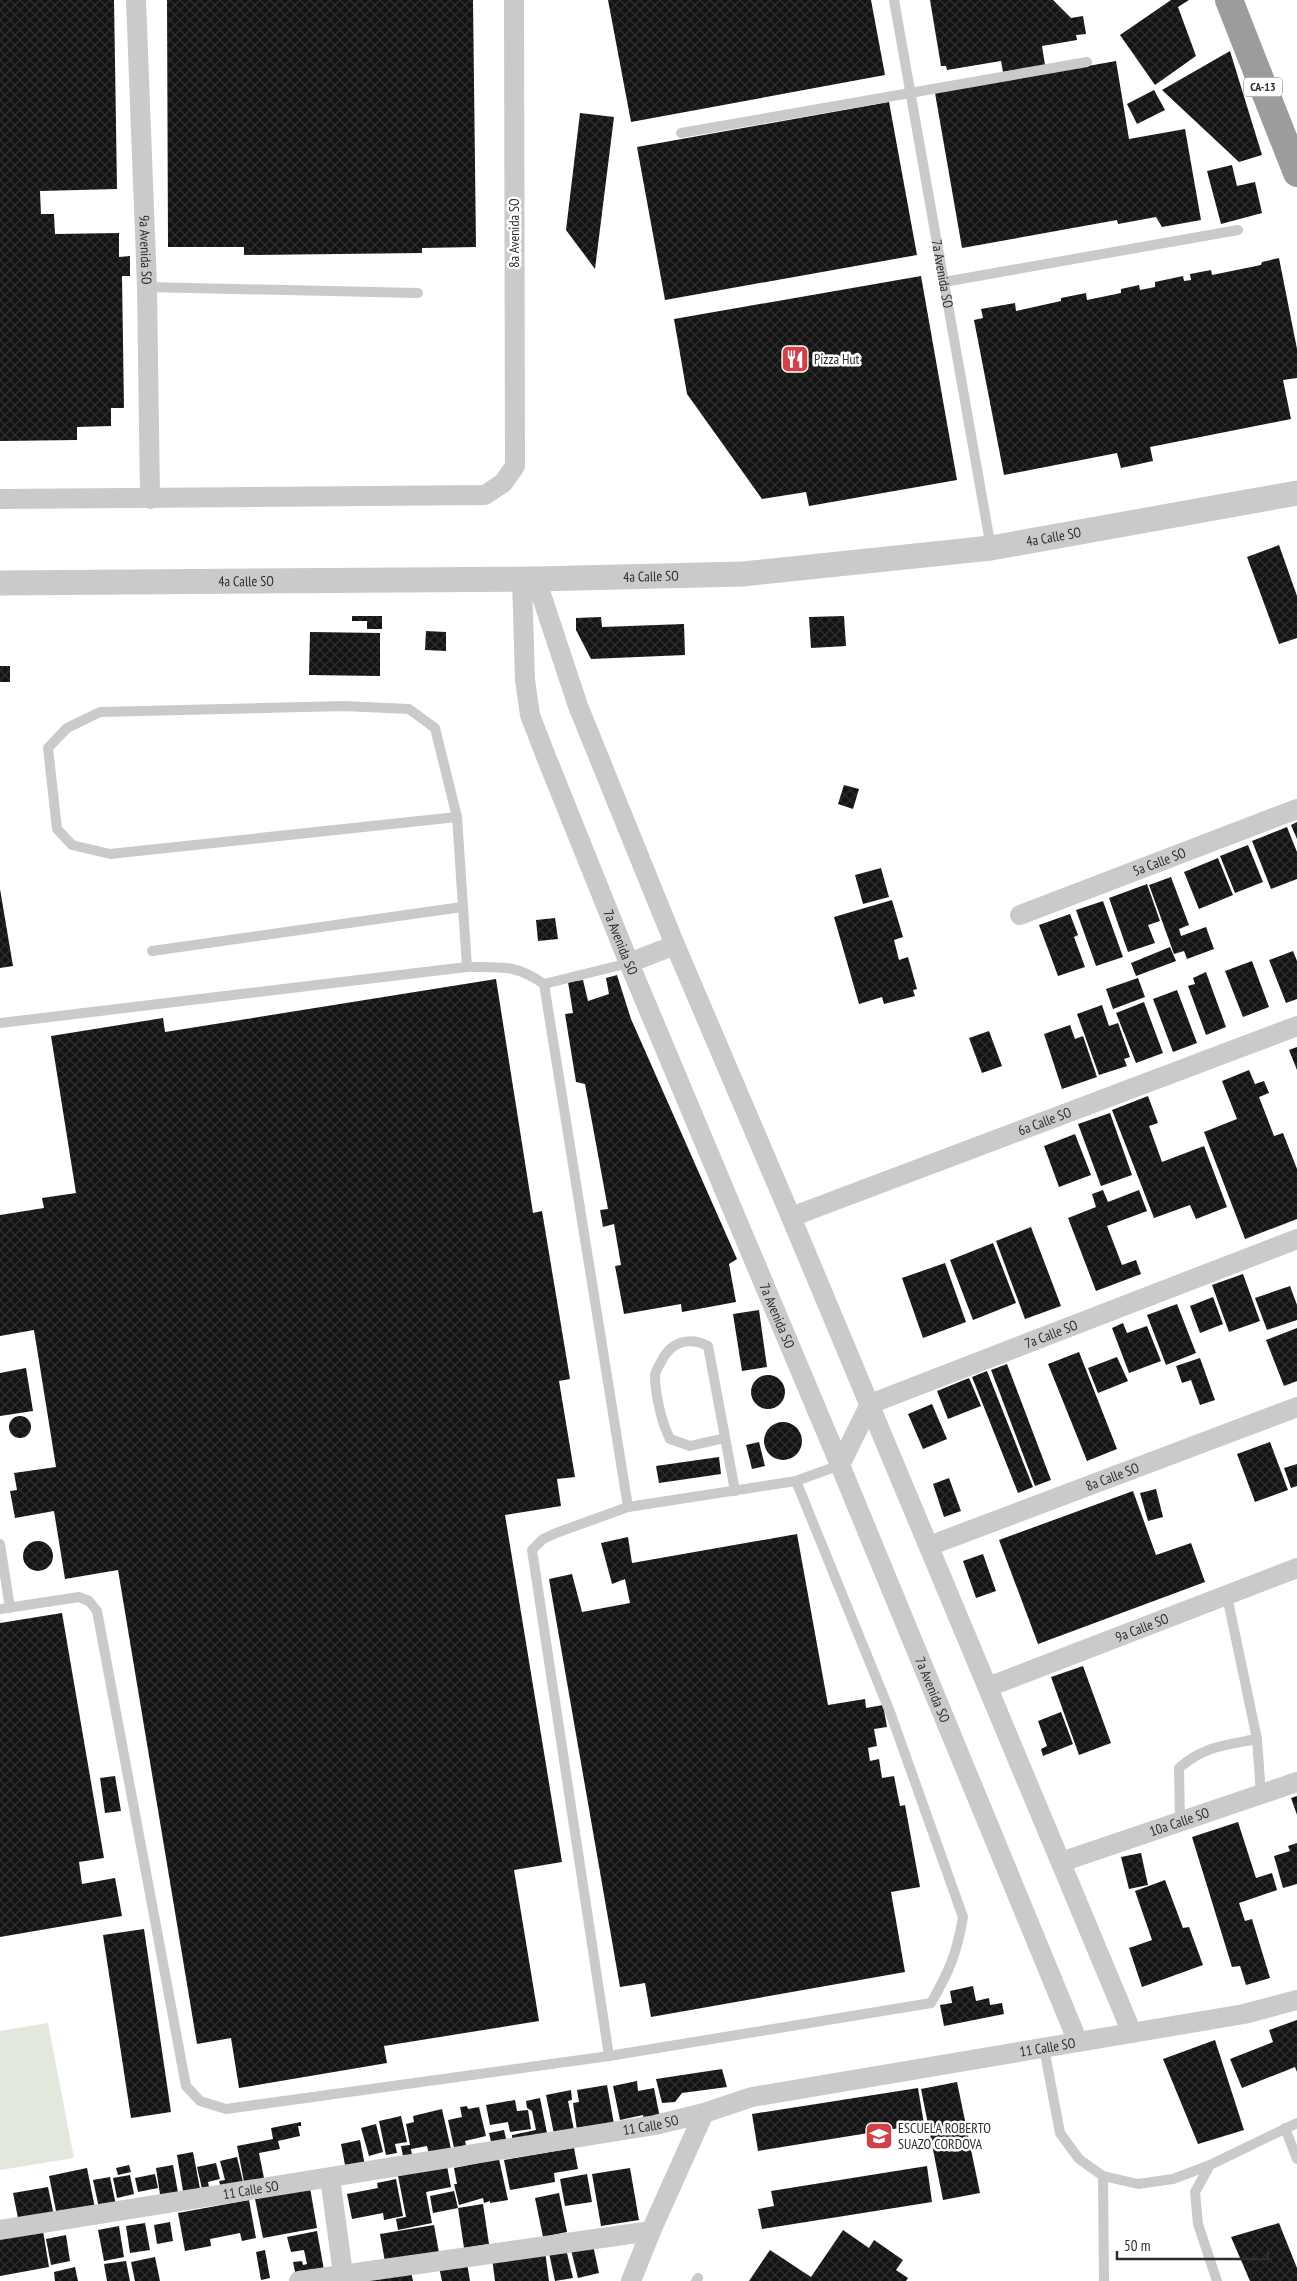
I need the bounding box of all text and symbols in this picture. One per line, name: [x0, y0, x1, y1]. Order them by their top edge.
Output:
road number: CA-13: [1244, 77, 1282, 96]
street label: 8a Avenida SO: [505, 198, 523, 268]
street label: 9a Avenida SO: [135, 215, 156, 285]
street label: 7a Avenida SO: [928, 238, 957, 310]
restaurant icon: Pizza Hut: [780, 344, 810, 374]
place label: Pizza Hut: [814, 350, 860, 368]
street label: 4a Calle SO: [1025, 523, 1083, 551]
street label: 4a Calle SO: [623, 567, 679, 586]
street label: 4a Calle SO: [218, 572, 274, 590]
street label: 5a Calle SO: [1130, 843, 1189, 880]
street label: 7a Avenida SO: [599, 907, 642, 978]
street label: 6a Calle SO: [1015, 1103, 1074, 1140]
street label: 7a Avenida SO: [756, 1280, 799, 1351]
street label: 7a Calle SO: [1022, 1316, 1080, 1352]
street label: 8a Calle SO: [1083, 1458, 1142, 1495]
street label: 9a Calle SO: [1113, 1609, 1172, 1646]
street label: 7a Avenida SO: [911, 1654, 954, 1725]
street label: 10a Calle SO: [1147, 1803, 1212, 1840]
street label: 11 Calle SO: [1018, 2034, 1077, 2061]
street label: 11 Calle SO: [621, 2111, 681, 2139]
place label: ESCUELA ROBERTO SUAZO CORDOVA: [898, 2119, 991, 2153]
school or university icon: ESCUELA ROBERTO SUAZO CORDOVA: [864, 2121, 894, 2151]
street label: 11 Calle SO: [222, 2176, 280, 2203]
scale bar: [1117, 2228, 1268, 2260]
text: 50 m: [1124, 2236, 1150, 2255]

